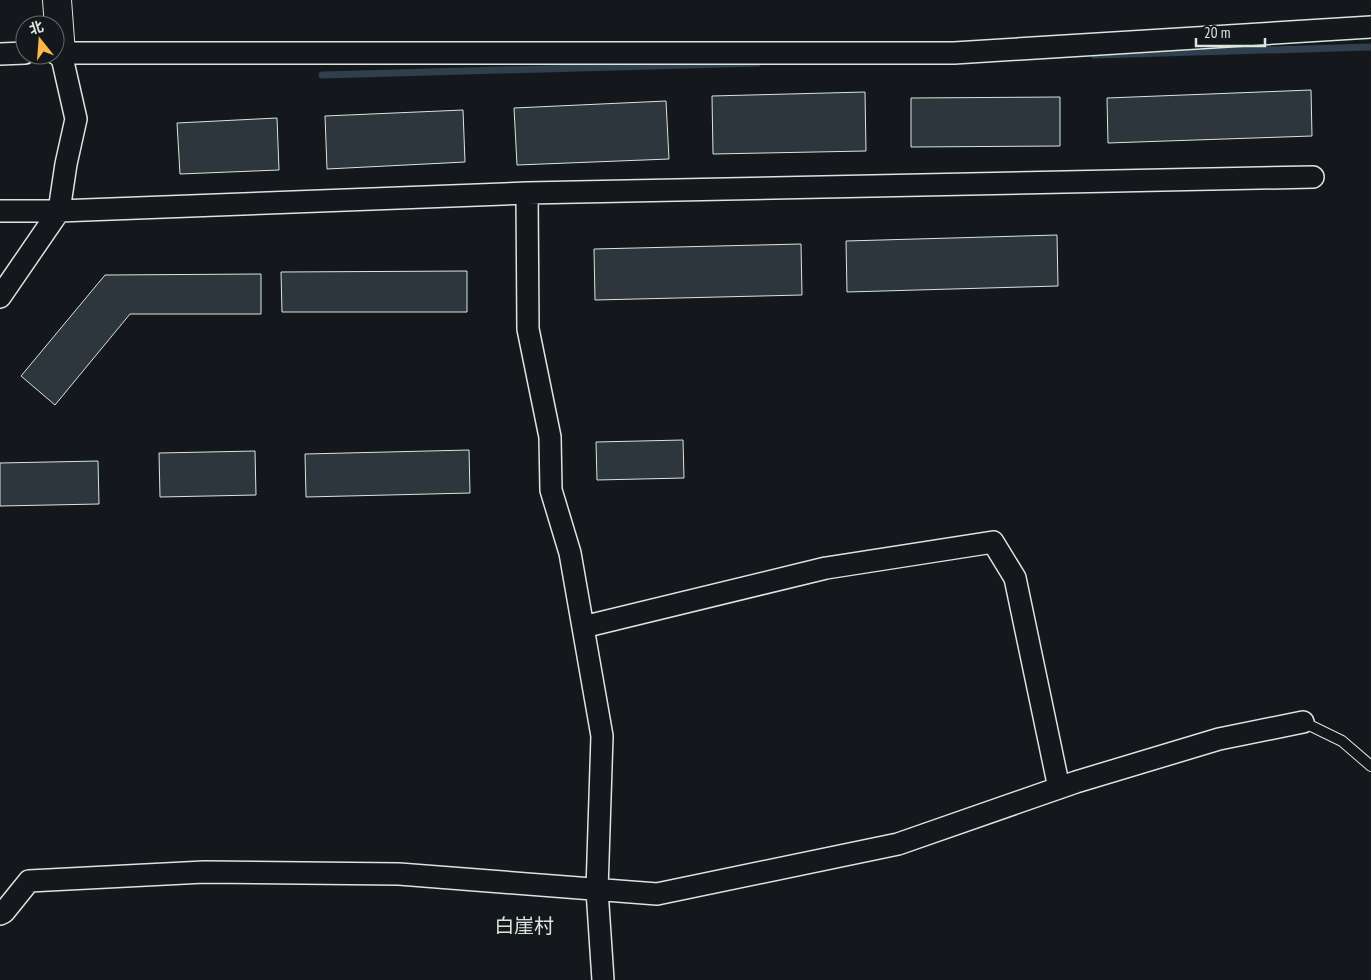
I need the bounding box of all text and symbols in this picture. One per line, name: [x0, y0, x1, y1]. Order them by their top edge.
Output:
north arrow: [15, 15, 65, 65]
scale bar: [1196, 15, 1265, 47]
text: 北: [27, 17, 46, 38]
text: 20 m: [1204, 23, 1230, 42]
district label: 白崖村: [494, 913, 554, 939]

